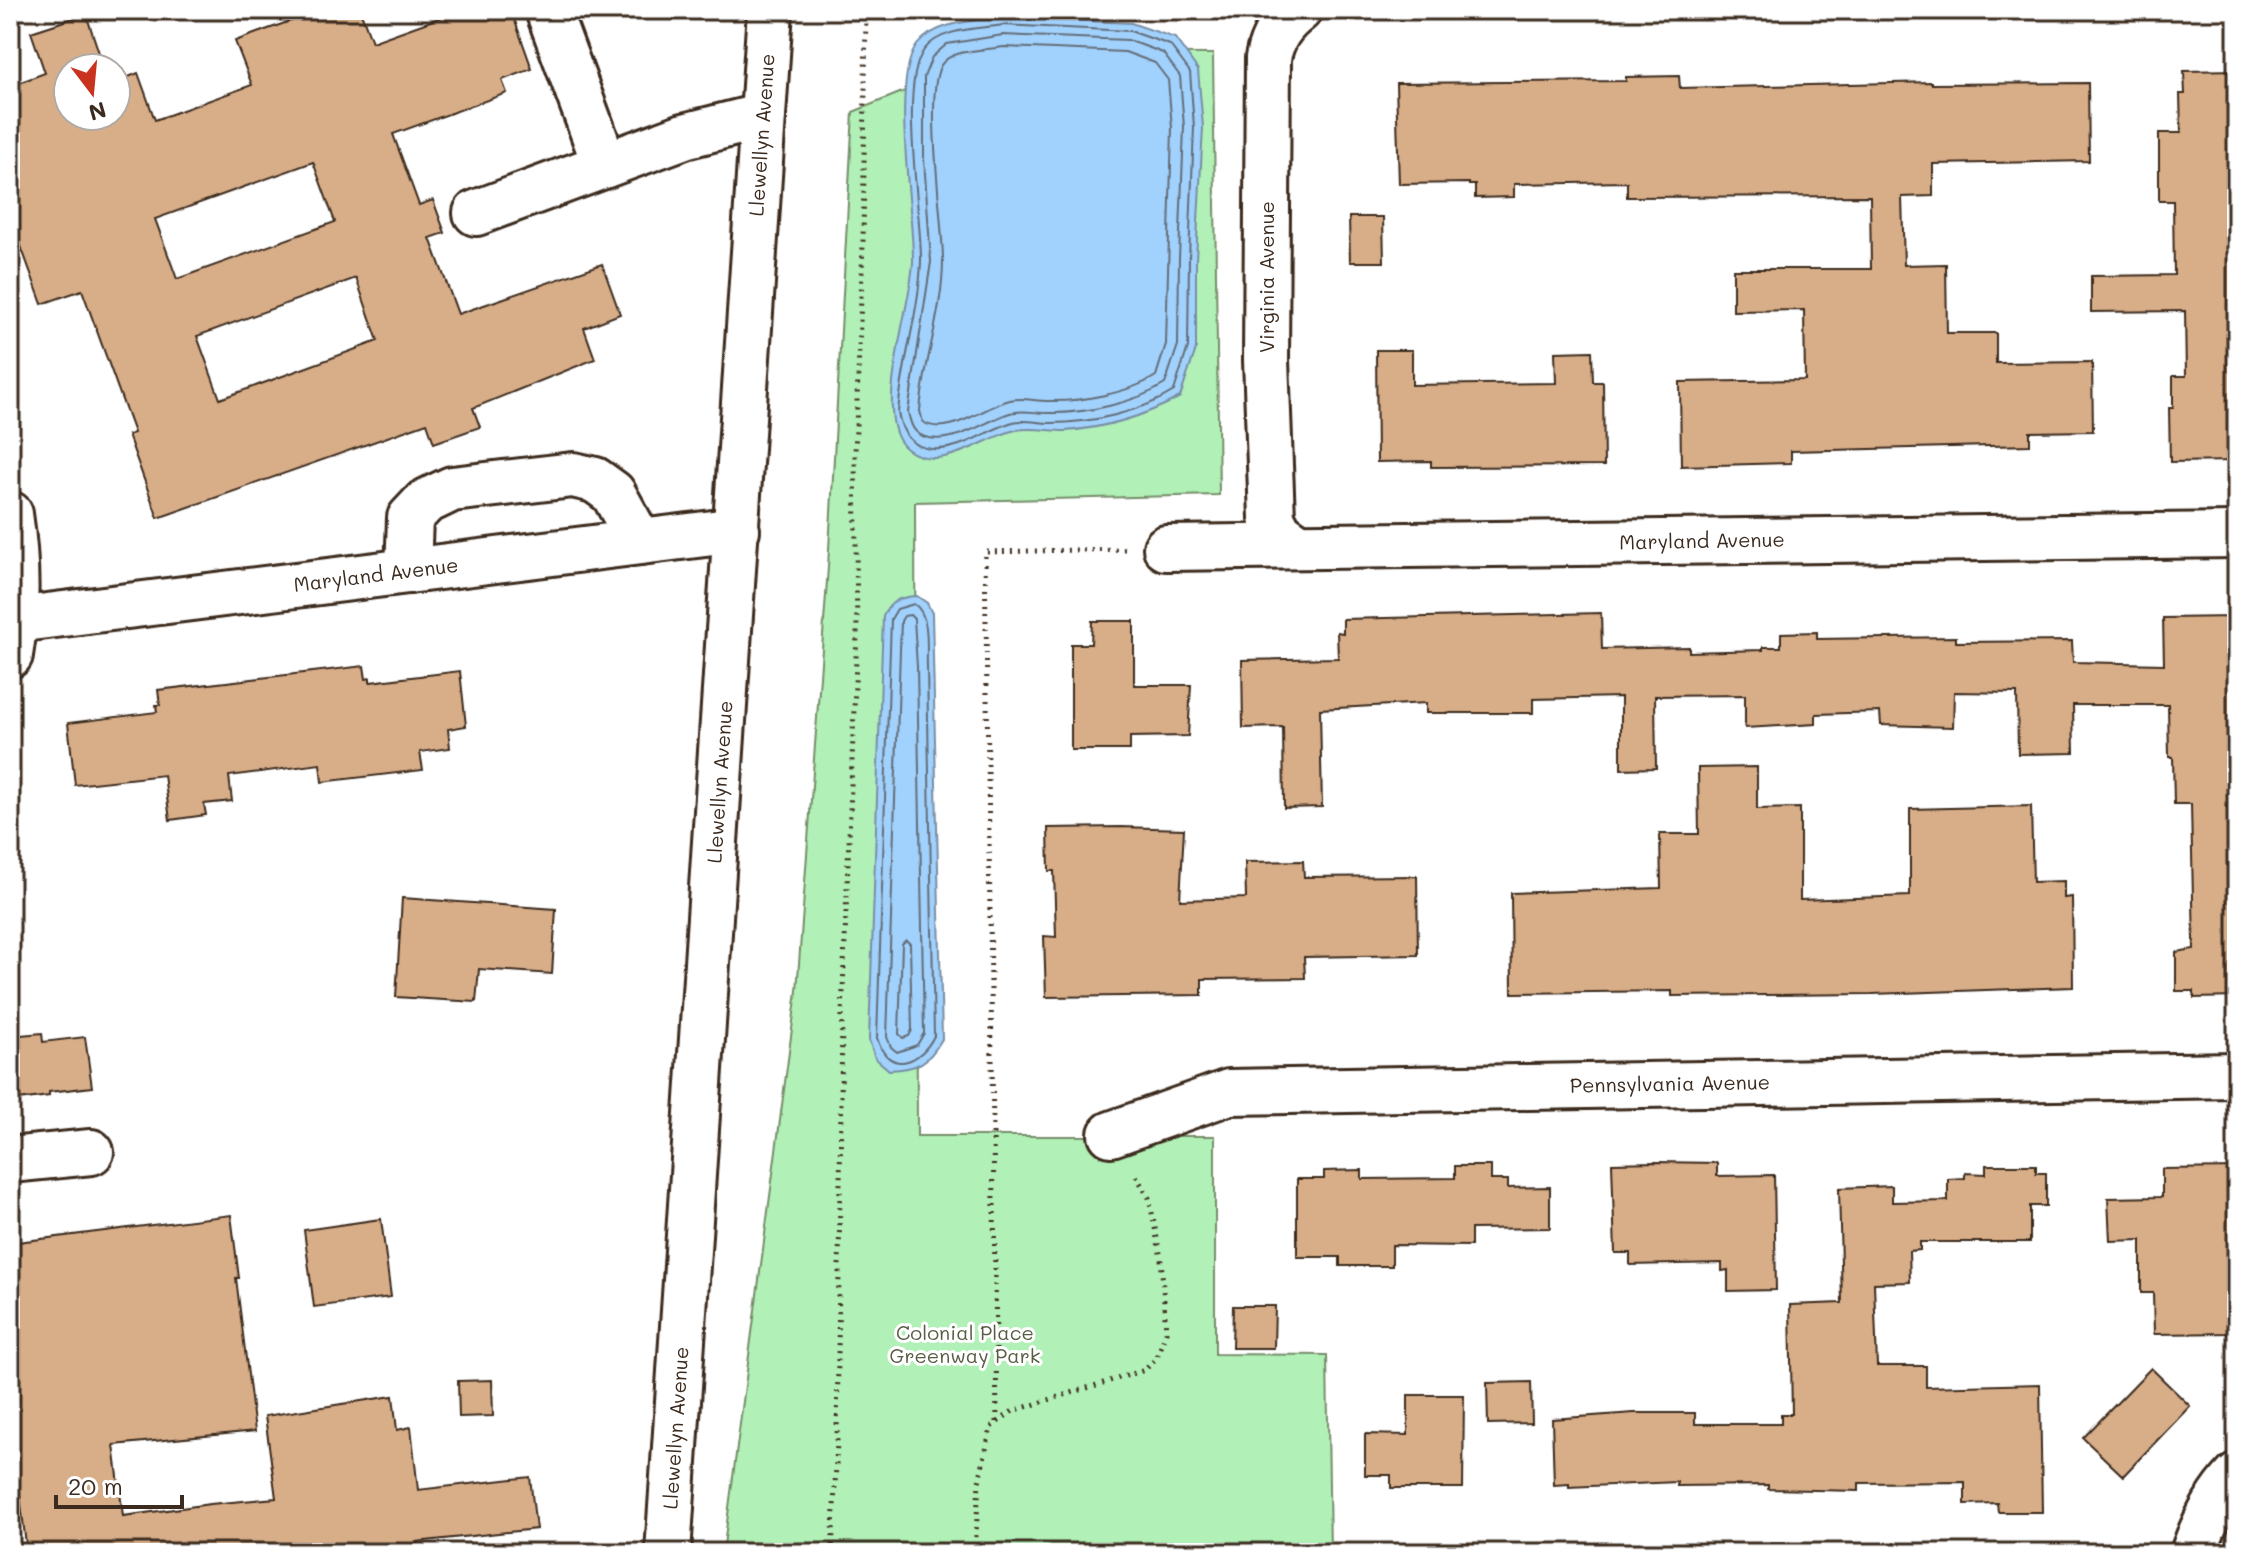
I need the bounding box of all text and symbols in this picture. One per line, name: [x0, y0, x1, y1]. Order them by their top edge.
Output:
north arrow: [52, 52, 132, 132]
street label: Llewellyn Avenue: [742, 53, 780, 217]
text: N: [86, 95, 110, 128]
street label: Virginia Avenue: [1253, 201, 1279, 353]
street label: Maryland Avenue: [1619, 526, 1785, 554]
street label: Maryland Avenue: [292, 551, 460, 597]
street label: Llewellyn Avenue: [700, 700, 738, 864]
street label: Pennsylvania Avenue: [1570, 1068, 1770, 1098]
park label: Colonial Place Greenway Park: [890, 1319, 1040, 1368]
street label: Llewellyn Avenue: [656, 1346, 694, 1510]
scale bar: [56, 1459, 182, 1509]
text: 20 m: [68, 1470, 123, 1501]

